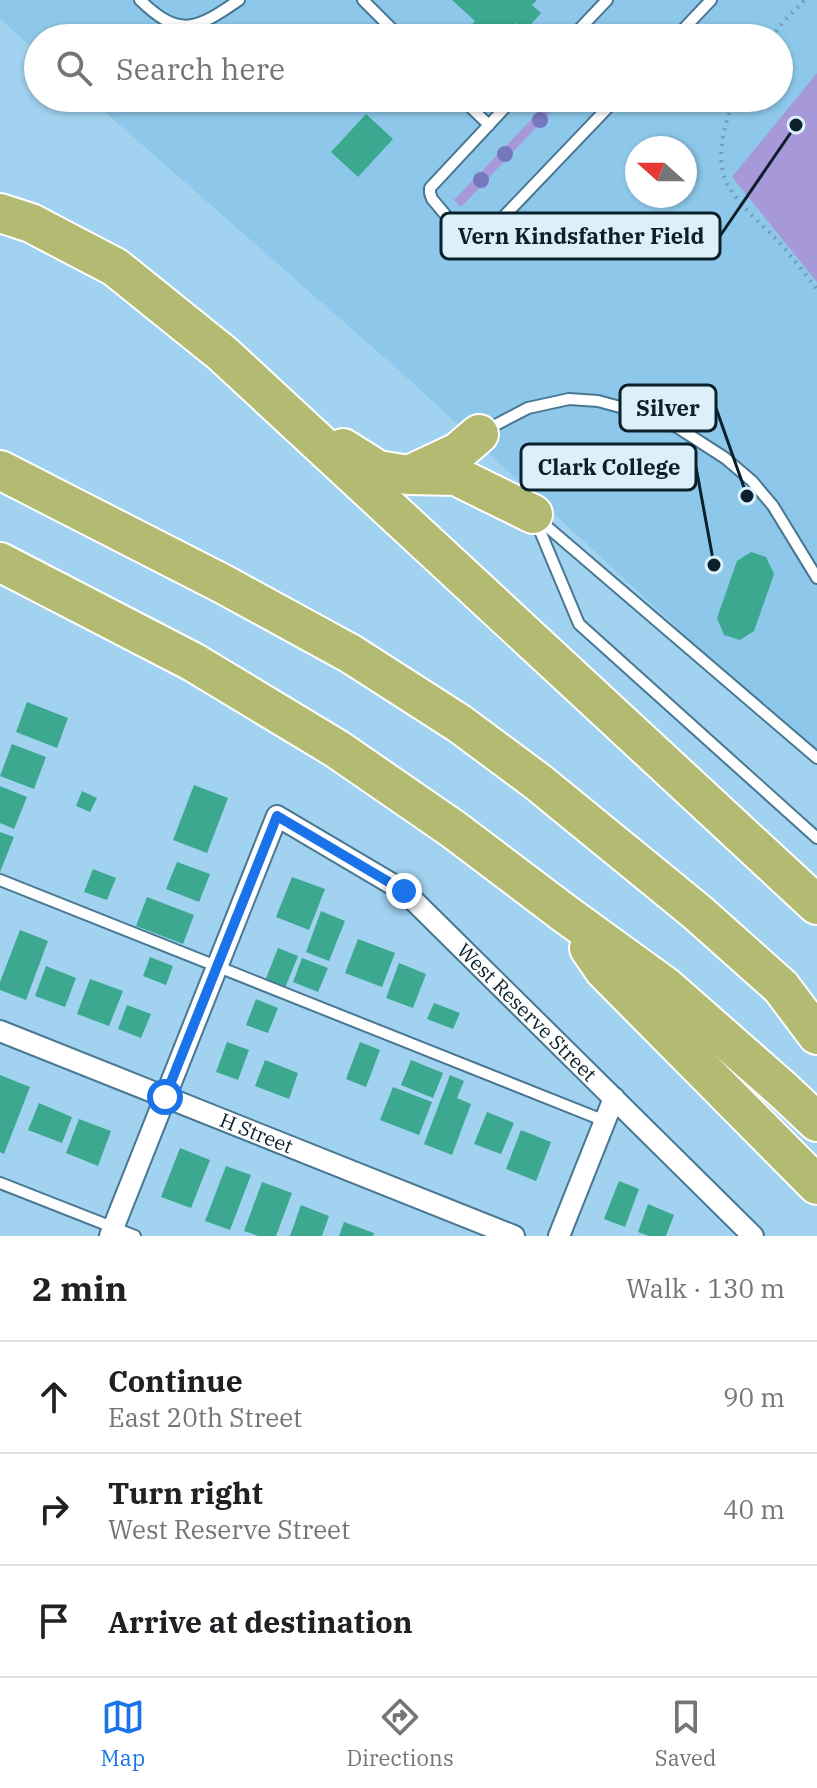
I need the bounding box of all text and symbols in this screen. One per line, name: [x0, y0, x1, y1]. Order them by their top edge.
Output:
search box: [24, 24, 793, 112]
icon: search: [52, 46, 96, 90]
text: Search here: [116, 49, 285, 88]
north arrow: [625, 136, 697, 208]
callout: Vern Kindsfather Field: [441, 213, 720, 259]
text: Vern Kindsfather Field: [458, 221, 704, 250]
callout: Silver: [620, 385, 716, 431]
text: Silver: [636, 393, 700, 422]
callout: Clark College: [521, 444, 696, 490]
text: Clark College: [538, 452, 680, 481]
route end: [386, 873, 422, 909]
street label: West Reserve Street: [451, 937, 603, 1087]
route start: [147, 1079, 183, 1115]
street label: H Street: [216, 1106, 297, 1160]
text: 2 min: [32, 1266, 127, 1310]
text: Walk · 130 m: [626, 1271, 785, 1305]
text: Continue: [108, 1361, 243, 1400]
icon: ahead: [32, 1375, 76, 1419]
text: 90 m: [723, 1380, 785, 1414]
text: East 20th Street: [108, 1400, 302, 1434]
text: Turn right: [108, 1473, 263, 1512]
icon: right: [32, 1487, 76, 1531]
text: 40 m: [723, 1492, 785, 1526]
text: West Reserve Street: [108, 1512, 350, 1546]
icon: arrive: [32, 1599, 76, 1643]
text: Arrive at destination: [108, 1602, 413, 1641]
tab: Map: [101, 1695, 145, 1772]
tab: Directions: [346, 1695, 454, 1772]
tab: Saved: [655, 1695, 716, 1772]

